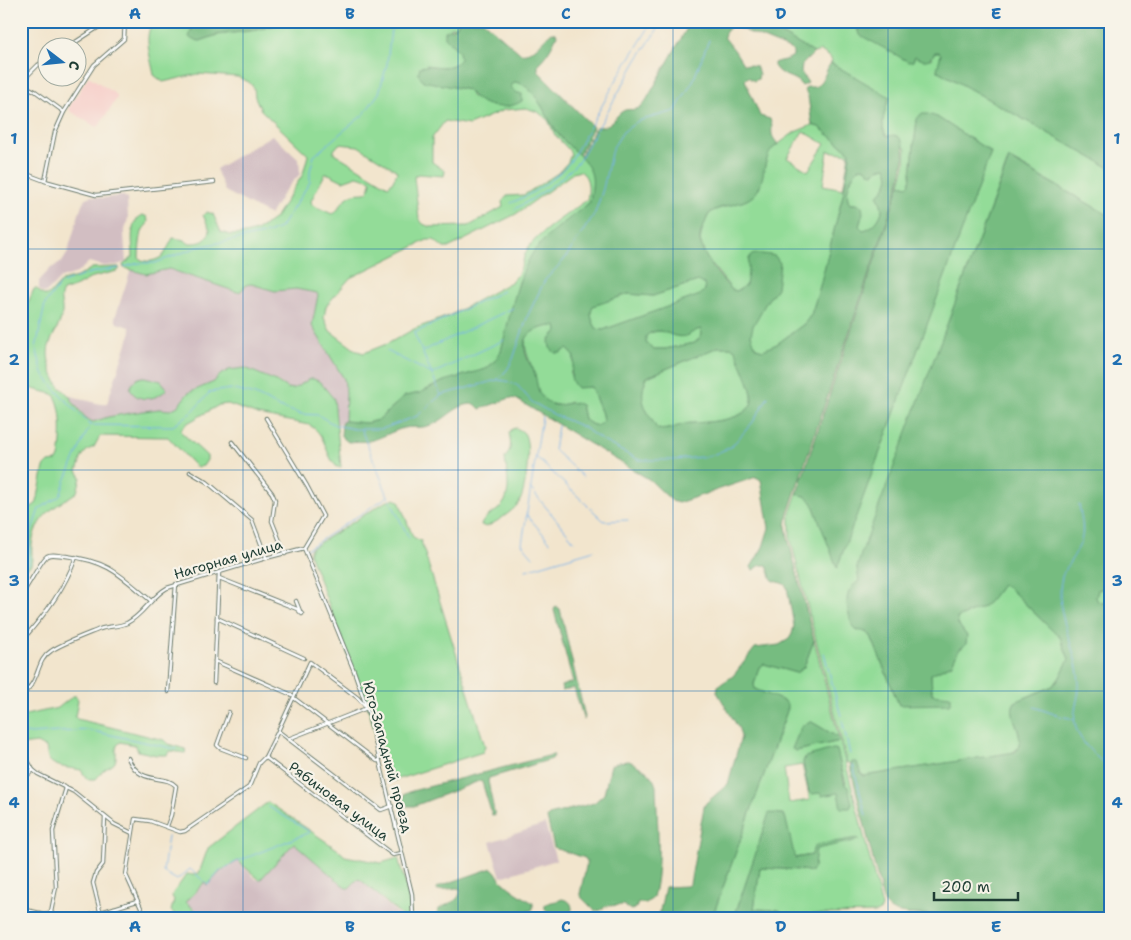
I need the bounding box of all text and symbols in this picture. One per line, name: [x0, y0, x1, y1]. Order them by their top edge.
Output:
text: A: [129, 3, 141, 24]
text: B: [345, 3, 355, 24]
text: C: [561, 3, 571, 24]
text: D: [775, 3, 787, 24]
text: E: [991, 3, 1001, 24]
north arrow: [38, 38, 88, 88]
text: С: [65, 59, 84, 72]
text: 1: [10, 128, 18, 149]
text: 1: [1113, 128, 1121, 149]
text: 2: [8, 349, 20, 370]
text: 2: [1111, 349, 1123, 370]
street label: Нагорная улица: [172, 535, 285, 583]
text: 3: [8, 570, 20, 591]
text: 3: [1111, 570, 1123, 591]
street label: Юго-Западный проезд: [359, 679, 417, 835]
street label: Рябиновая улица: [285, 758, 393, 845]
text: 4: [8, 792, 20, 813]
text: 4: [1111, 792, 1123, 813]
scale bar: [934, 870, 1017, 902]
text: 200 m: [941, 877, 990, 897]
text: A: [129, 916, 141, 937]
text: B: [345, 916, 355, 937]
text: C: [561, 916, 571, 937]
text: D: [775, 916, 787, 937]
text: E: [991, 916, 1001, 937]

